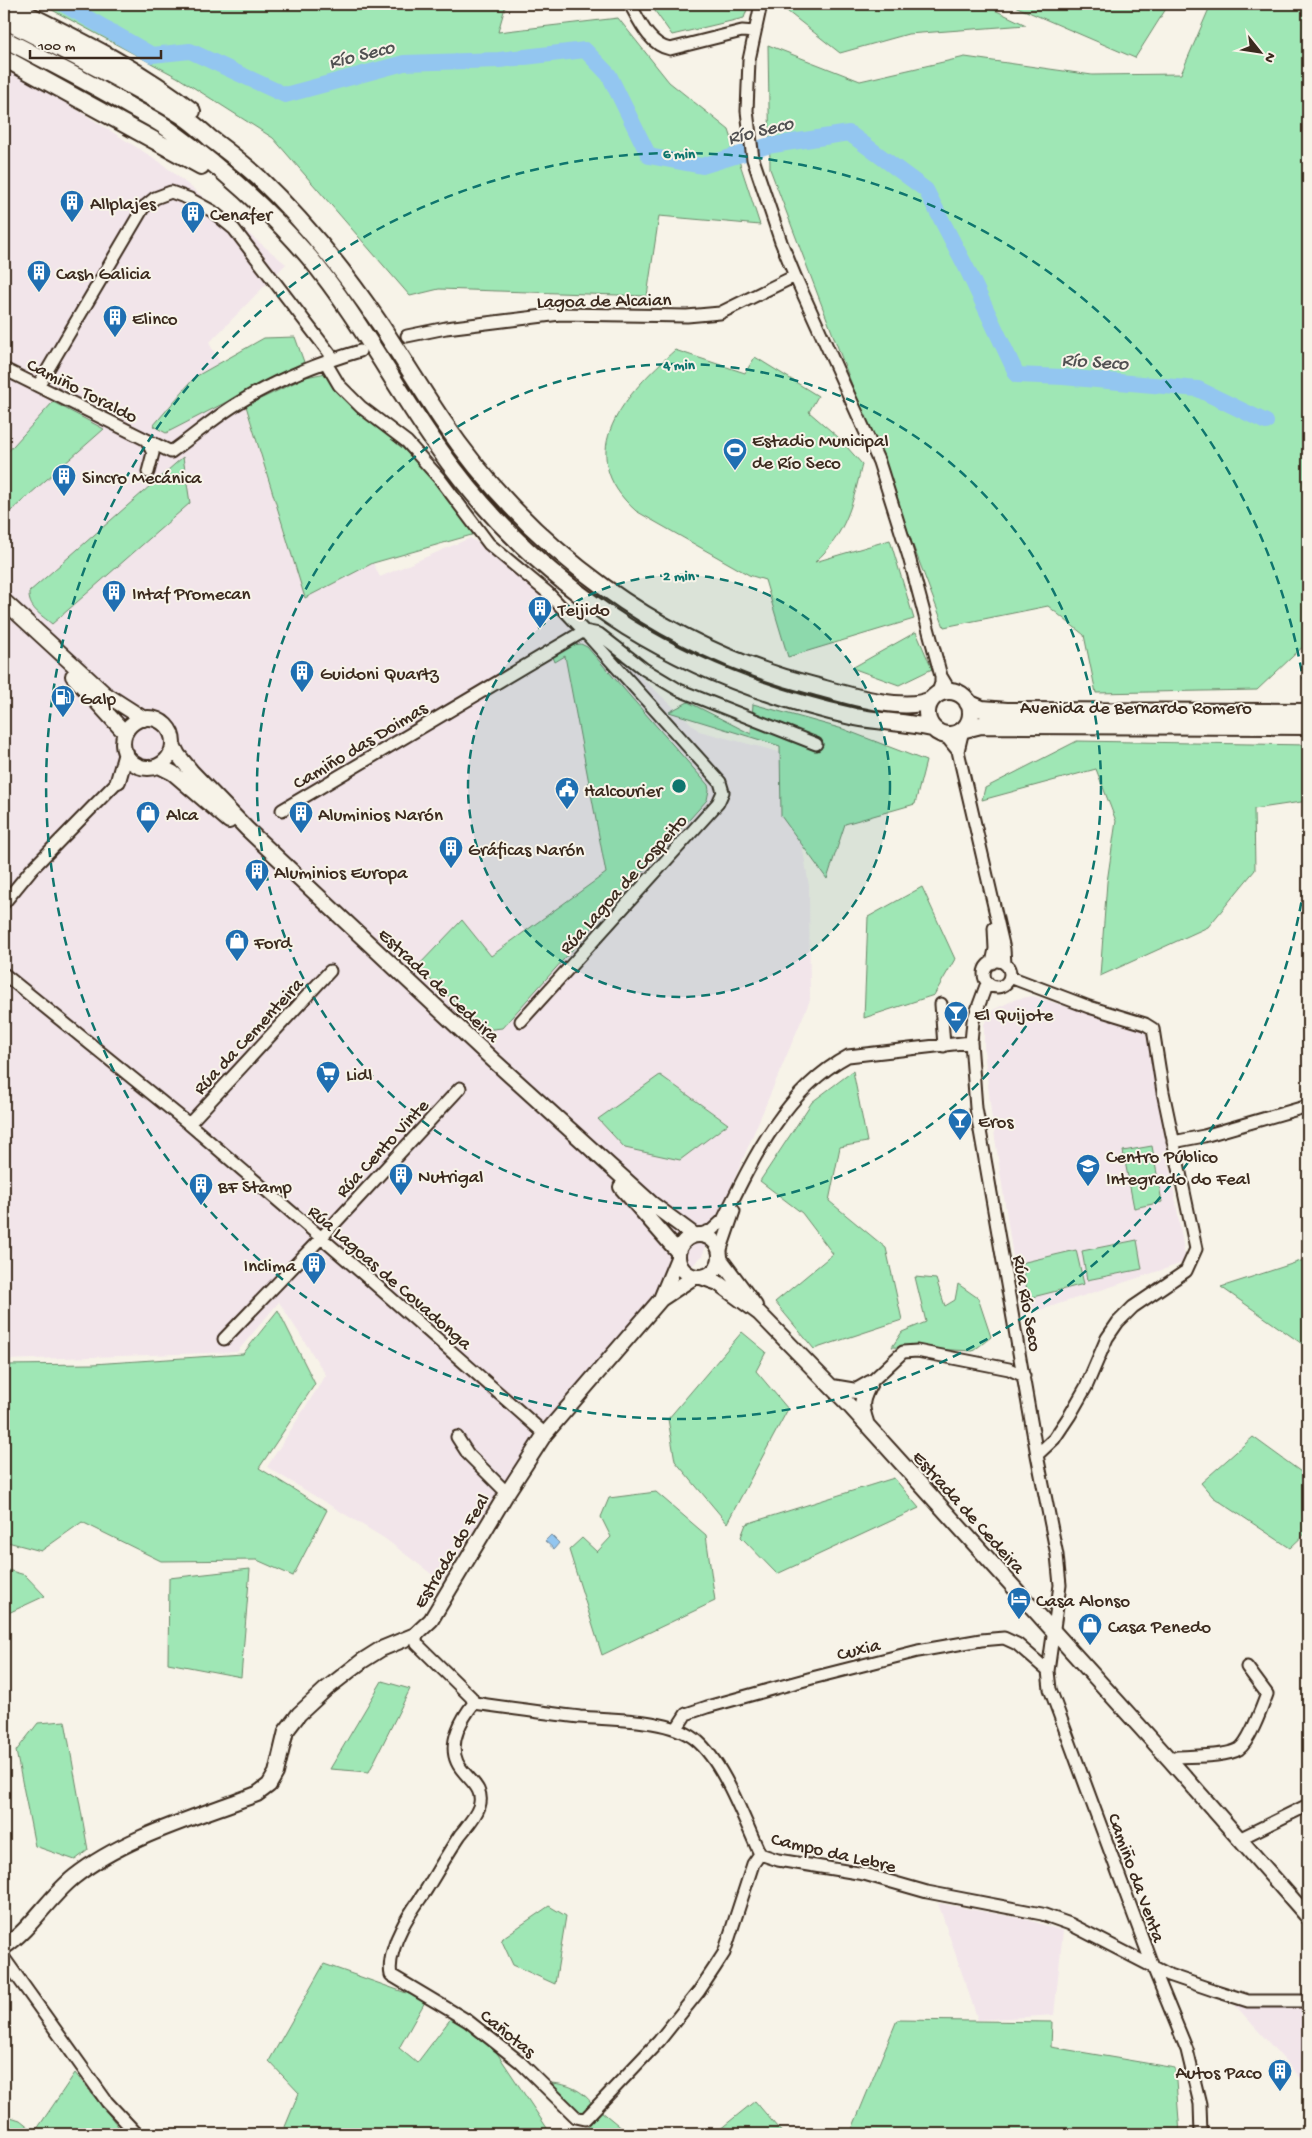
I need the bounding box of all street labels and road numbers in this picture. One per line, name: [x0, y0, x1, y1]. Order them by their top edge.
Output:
street label: Lagoa de Alcaian: [536, 290, 672, 315]
street label: Camiño Toraldo: [22, 354, 141, 430]
street label: Camiño das Doimas: [290, 697, 433, 796]
street label: Avenida de Bernardo Romero: [1020, 698, 1252, 721]
street label: Rúa Lagoa de Cospeito: [556, 810, 694, 960]
street label: Estrada de Cedeira: [372, 924, 504, 1050]
street label: Rúa da Cementeira: [189, 973, 311, 1101]
street label: Rúa Cento Vinte: [332, 1095, 435, 1203]
street label: Rúa Lagoas de Covadonga: [302, 1201, 477, 1357]
street label: Rúa Río Seco: [1006, 1254, 1045, 1354]
street label: Estrada de Cedeira: [906, 1447, 1030, 1581]
street label: Estrada do Feal: [410, 1490, 496, 1613]
street label: Cuxia: [835, 1635, 884, 1668]
street label: Camiño da Venta: [1101, 1810, 1169, 1947]
street label: Campo da Lebre: [768, 1829, 898, 1880]
street label: Cañotas: [474, 2005, 540, 2065]

